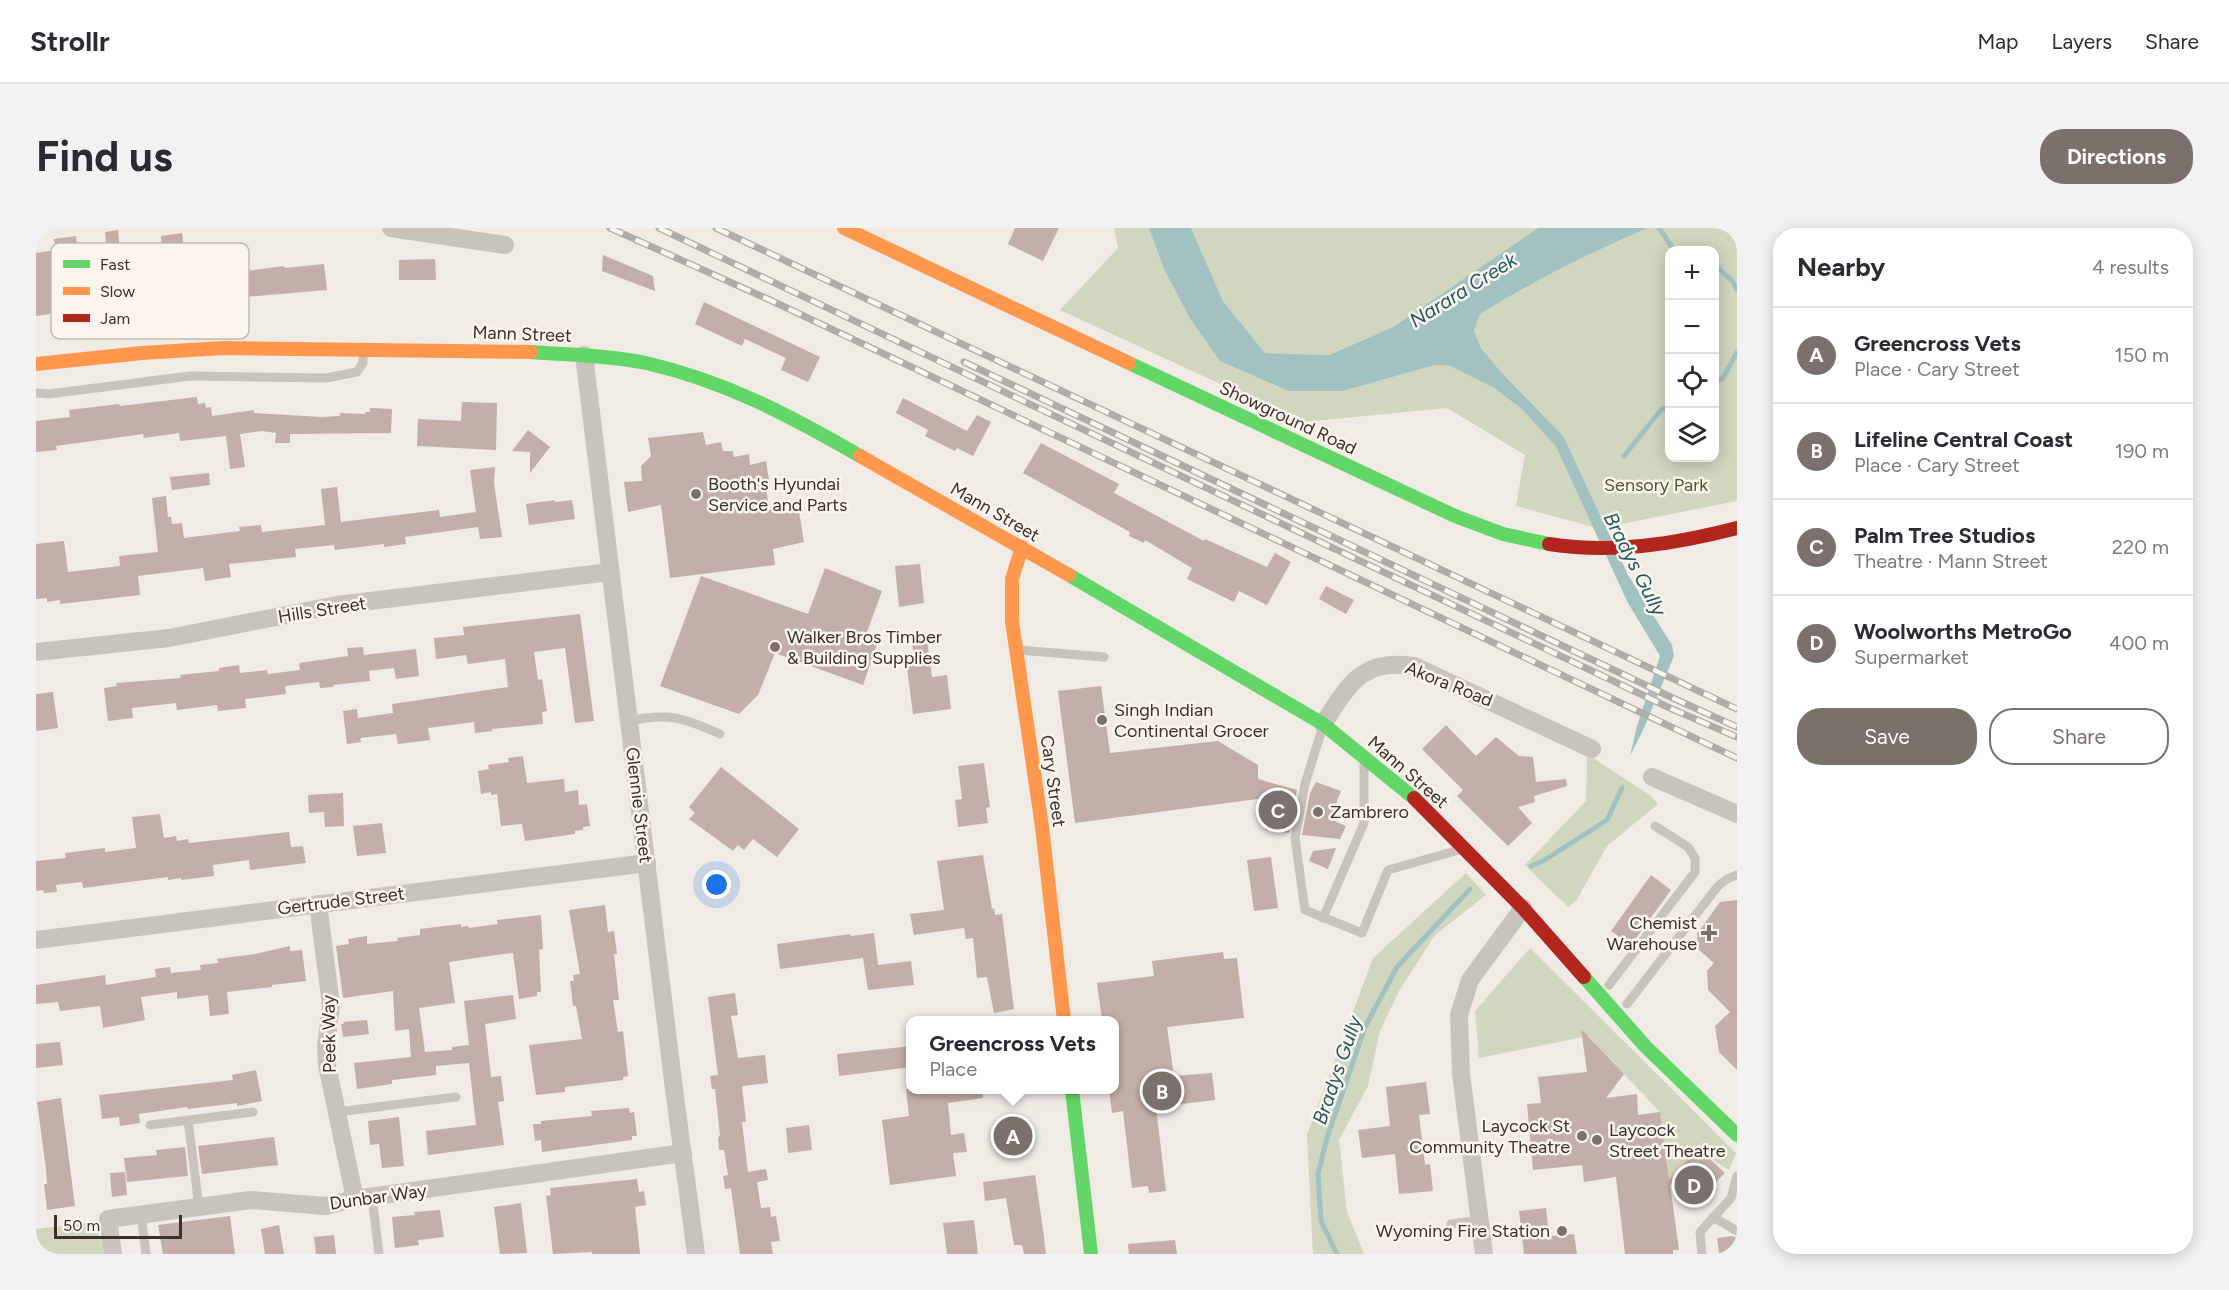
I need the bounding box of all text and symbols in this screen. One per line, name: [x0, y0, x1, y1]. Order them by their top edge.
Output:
text: Strollr: [30, 24, 110, 58]
text: Map: [1978, 29, 2018, 54]
text: Layers: [2051, 29, 2112, 54]
text: Share: [2145, 29, 2199, 54]
button: Directions: [2040, 129, 2193, 184]
text: Find us: [36, 131, 173, 182]
legend: [51, 243, 249, 339]
map controls: [1665, 246, 1719, 462]
button: +: [1665, 246, 1719, 300]
water label: Narara Creek: [1405, 247, 1522, 333]
text: Nearby: [1797, 251, 1885, 283]
text: Fast: [100, 255, 130, 274]
text: 4 results: [2092, 255, 2169, 279]
text: Slow: [100, 282, 135, 301]
button: −: [1665, 300, 1719, 354]
text: Jam: [100, 309, 130, 328]
street label: Mann Street: [472, 321, 572, 347]
text: Greencross Vets: [1854, 330, 2021, 357]
text: A: [1809, 343, 1824, 367]
text: 150 m: [2114, 343, 2169, 367]
button: locate: [1665, 354, 1719, 408]
text: Place · Cary Street: [1854, 357, 2020, 381]
street label: Showground Road: [1216, 377, 1360, 459]
button: layers: [1665, 408, 1719, 462]
text: Lifeline Central Coast: [1854, 426, 2073, 453]
text: B: [1810, 439, 1823, 463]
text: 190 m: [2115, 439, 2169, 463]
text: Place · Cary Street: [1854, 453, 2020, 477]
place label: Booth's Hyundai Service and Parts: [708, 473, 847, 516]
park label: Sensory Park: [1604, 474, 1708, 496]
street label: Mann Street: [946, 478, 1044, 546]
marker: Booth's Hyundai Service and Parts: [689, 487, 703, 501]
water label: Bradys Gully: [1599, 508, 1672, 621]
text: Palm Tree Studios: [1854, 522, 2035, 549]
text: C: [1809, 535, 1824, 559]
text: 220 m: [2112, 535, 2169, 559]
text: Theatre · Mann Street: [1854, 549, 2048, 573]
street label: Hills Street: [276, 592, 368, 628]
text: Woolworths MetroGo: [1854, 618, 2072, 645]
place label: Walker Bros Timber & Building Supplies: [787, 626, 942, 669]
text: D: [1810, 631, 1824, 655]
text: 400 m: [2109, 631, 2169, 655]
marker: Walker Bros Timber & Building Supplies: [768, 640, 782, 654]
text: Supermarket: [1854, 645, 1969, 669]
street label: Akora Road: [1402, 657, 1496, 711]
place label: Singh Indian Continental Grocer: [1114, 699, 1269, 742]
button: Save: [1797, 708, 1977, 765]
button: Share: [1989, 708, 2169, 765]
marker: Singh Indian Continental Grocer: [1095, 713, 1109, 727]
street label: Mann Street: [1363, 731, 1453, 813]
street label: Cary Street: [1036, 734, 1070, 829]
street label: Glennie Street: [621, 746, 657, 864]
pin: C: [1258, 788, 1298, 832]
place label: Zambrero: [1330, 801, 1409, 823]
marker: Zambrero: [1311, 805, 1325, 819]
your location: [702, 870, 731, 899]
street label: Gertrude Street: [276, 882, 406, 920]
place label: Chemist Warehouse: [1607, 912, 1697, 955]
marker: Chemist Warehouse: [1702, 926, 1716, 940]
street label: Peek Way: [317, 994, 341, 1073]
water label: Bradys Gully: [1307, 1011, 1367, 1127]
popup: [906, 1016, 1119, 1094]
text: Greencross Vets: [929, 1030, 1096, 1057]
text: Place: [929, 1057, 977, 1081]
pin: B: [1142, 1068, 1182, 1114]
pin: A: [994, 1114, 1032, 1158]
place label: Laycock St Community Theatre: [1409, 1115, 1570, 1158]
place label: Laycock Street Theatre: [1609, 1119, 1726, 1162]
marker: Laycock St Community Theatre: [1575, 1129, 1589, 1143]
marker: Laycock Street Theatre: [1590, 1133, 1604, 1147]
pin: D: [1674, 1162, 1714, 1208]
street label: Dunbar Way: [328, 1179, 428, 1215]
scale bar: [54, 1212, 182, 1240]
text: 50 m: [63, 1216, 100, 1235]
place label: Wyoming Fire Station: [1376, 1220, 1550, 1242]
marker: Wyoming Fire Station: [1555, 1224, 1569, 1238]

